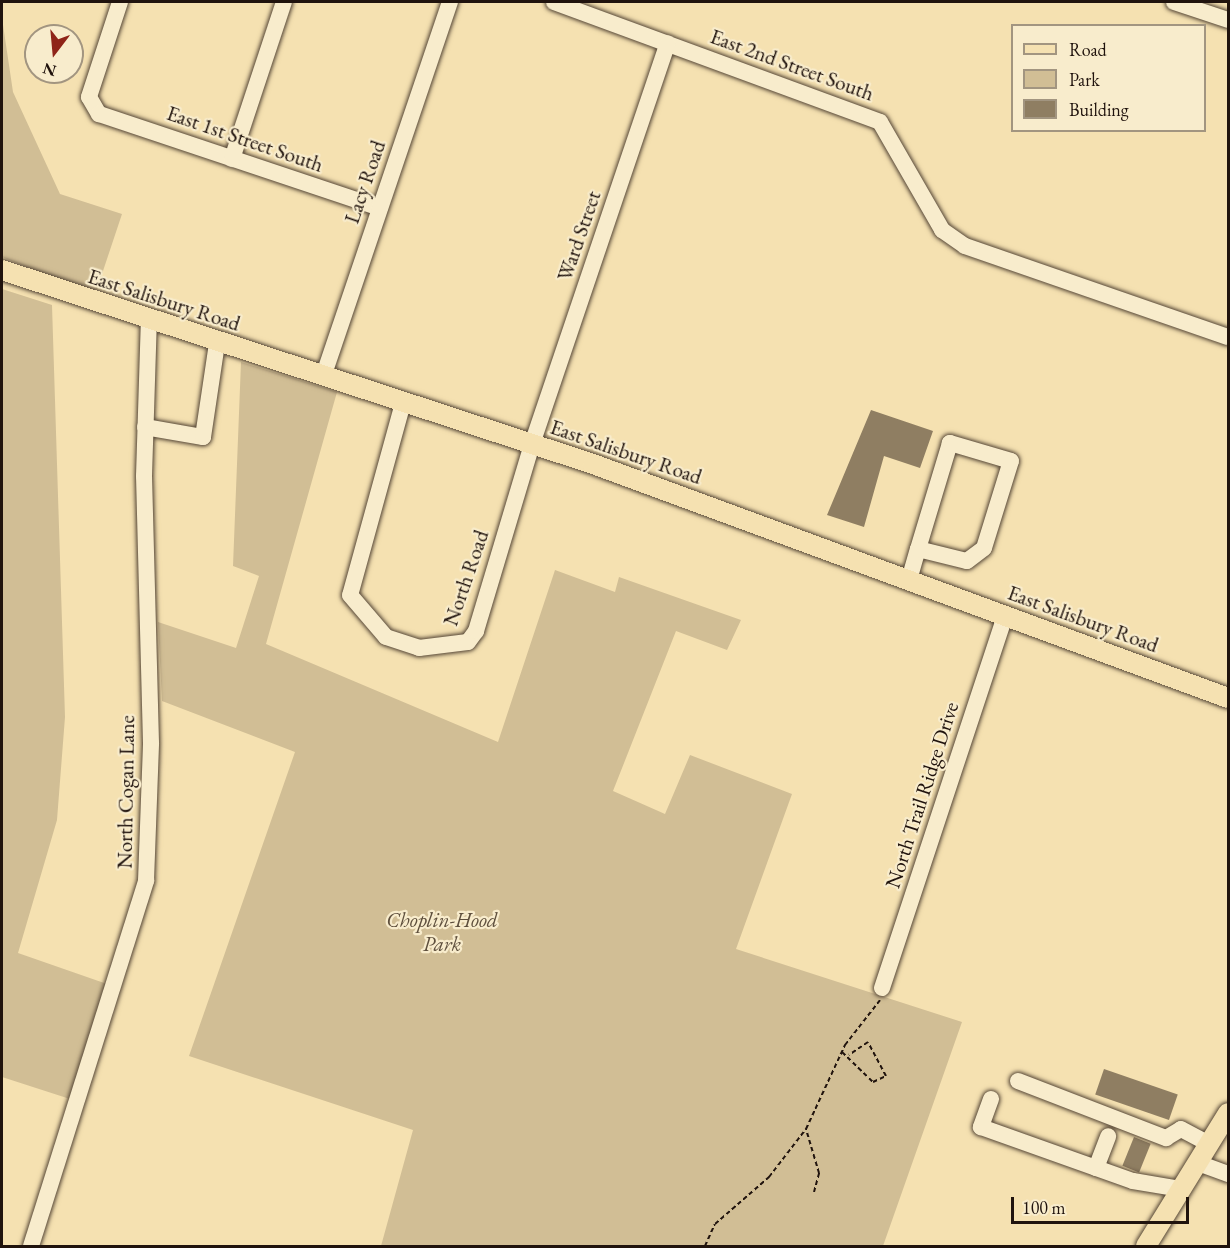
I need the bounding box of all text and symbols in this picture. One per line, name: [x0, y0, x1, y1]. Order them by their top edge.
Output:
north arrow: [24, 24, 84, 84]
street label: East 2nd Street South: [707, 24, 877, 106]
legend: [1011, 24, 1206, 132]
text: Road: [1069, 38, 1107, 61]
text: N: [40, 58, 59, 82]
text: Park: [1069, 68, 1100, 91]
text: Building: [1069, 98, 1129, 121]
street label: East 1st Street South: [163, 100, 327, 178]
street label: Lacy Road: [339, 137, 391, 227]
street label: Ward Street: [552, 188, 606, 284]
street label: East Salisbury Road: [85, 264, 243, 336]
street label: East Salisbury Road: [547, 414, 705, 490]
street label: North Road: [438, 527, 494, 629]
street label: East Salisbury Road: [1004, 580, 1162, 658]
street label: North Trail Ridge Drive: [880, 699, 964, 891]
street label: North Cogan Lane: [112, 715, 140, 869]
park label: Choplin-Hood Park: [386, 907, 498, 957]
scale bar: [1014, 1185, 1192, 1223]
text: 100 m: [1022, 1196, 1066, 1219]

